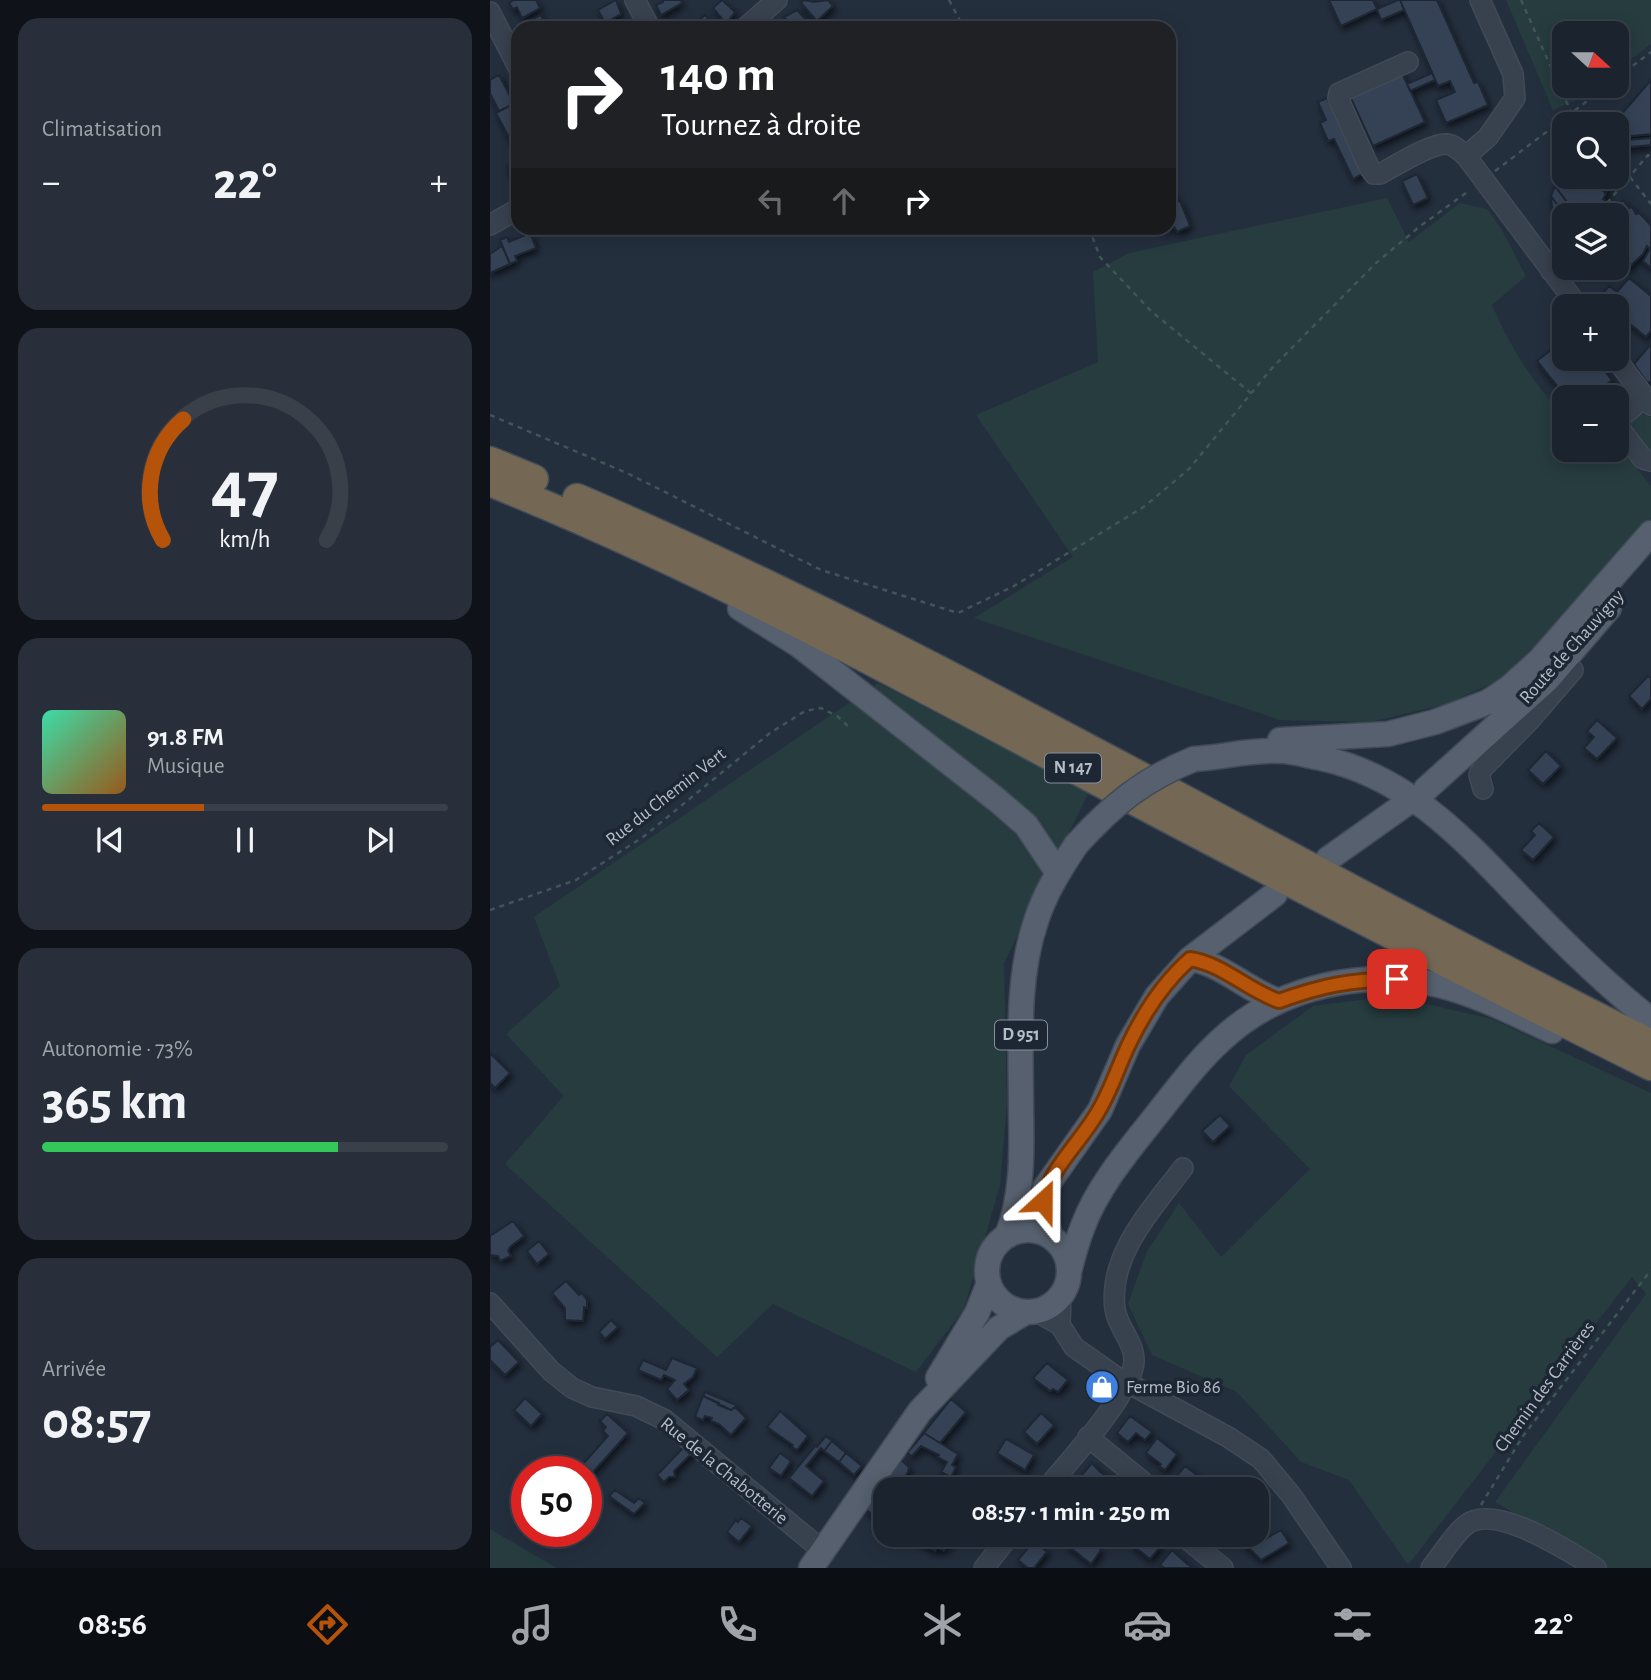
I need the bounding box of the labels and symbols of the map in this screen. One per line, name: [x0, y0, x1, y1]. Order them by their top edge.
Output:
north arrow: [1552, 21, 1629, 98]
street label: Route de Chauvigny: [1516, 586, 1628, 708]
street label: Rue du Chemin Vert: [602, 744, 730, 850]
road number: N 147: [1045, 754, 1101, 782]
pin: [1367, 949, 1427, 1009]
road number: D 951: [995, 1020, 1047, 1050]
position arrow: [1006, 1164, 1080, 1238]
street label: Chemin des Carrières: [1491, 1318, 1599, 1456]
shop icon: Ferme Bio 86: [1083, 1368, 1121, 1406]
place label: Ferme Bio 86: [1126, 1378, 1221, 1397]
street label: Rue de la Chabotterie: [657, 1414, 791, 1528]
speed limit sign: 50: [511, 1456, 602, 1547]

